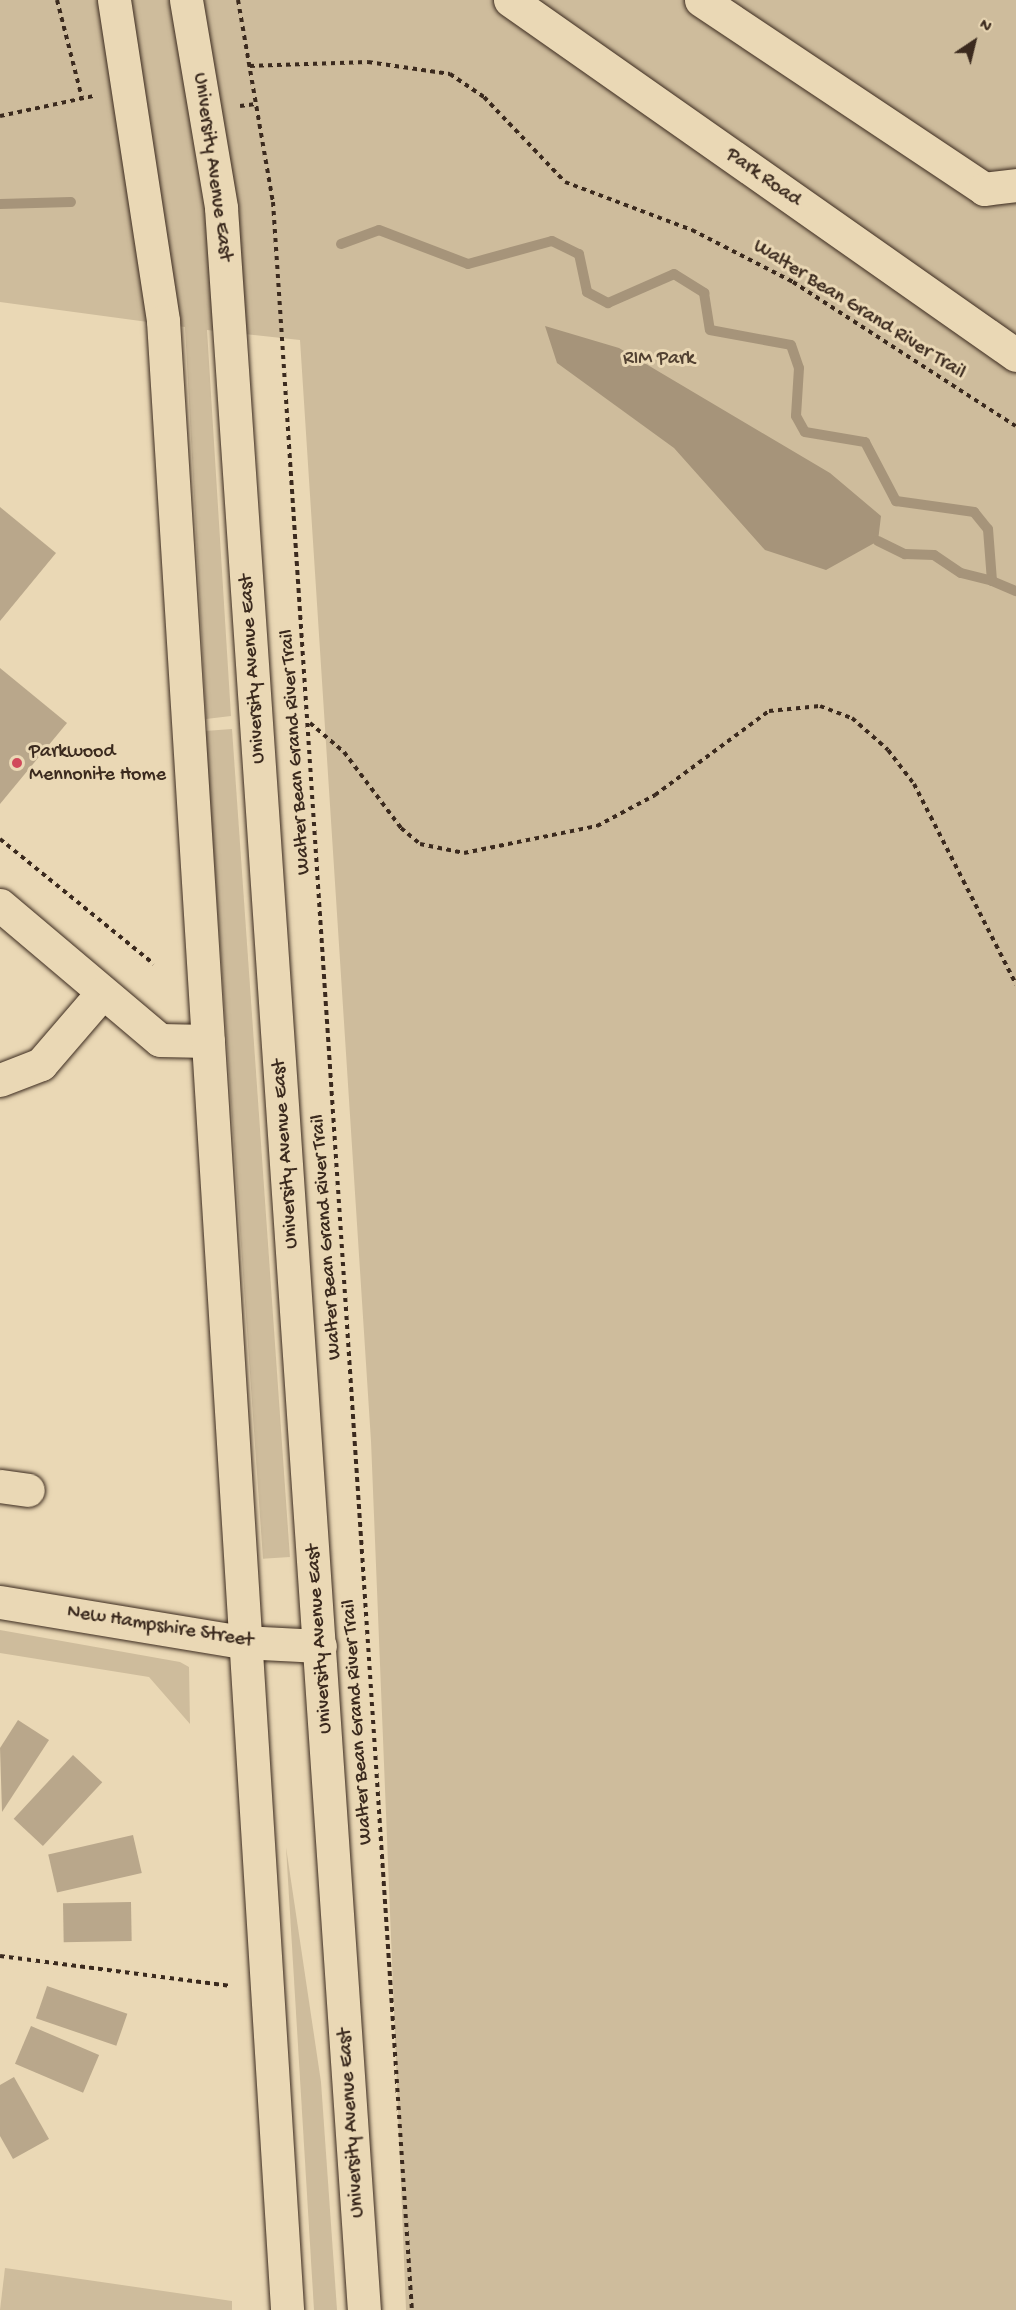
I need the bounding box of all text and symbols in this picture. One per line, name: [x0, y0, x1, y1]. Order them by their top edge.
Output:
north arrow: [944, 12, 1004, 72]
text: N: [975, 16, 994, 38]
street label: University Avenue East: [187, 71, 237, 263]
street label: Park Road: [721, 143, 805, 213]
street label: Walter Bean Grand River Trail: [748, 235, 970, 385]
park label: RIM Park: [623, 347, 695, 371]
street label: University Avenue East: [234, 573, 272, 765]
street label: Walter Bean Grand River Trail: [275, 629, 317, 875]
place label: Parkwood Mennonite Home: [29, 740, 166, 787]
marker: Parkwood Mennonite Home: [10, 756, 24, 770]
street label: University Avenue East: [267, 1058, 305, 1250]
street label: Walter Bean Grand River Trail: [306, 1114, 348, 1360]
street label: University Avenue East: [301, 1543, 339, 1735]
street label: Walter Bean Grand River Trail: [337, 1599, 379, 1845]
street label: New Hampshire Street: [65, 1600, 255, 1654]
street label: University Avenue East: [333, 2027, 371, 2219]

